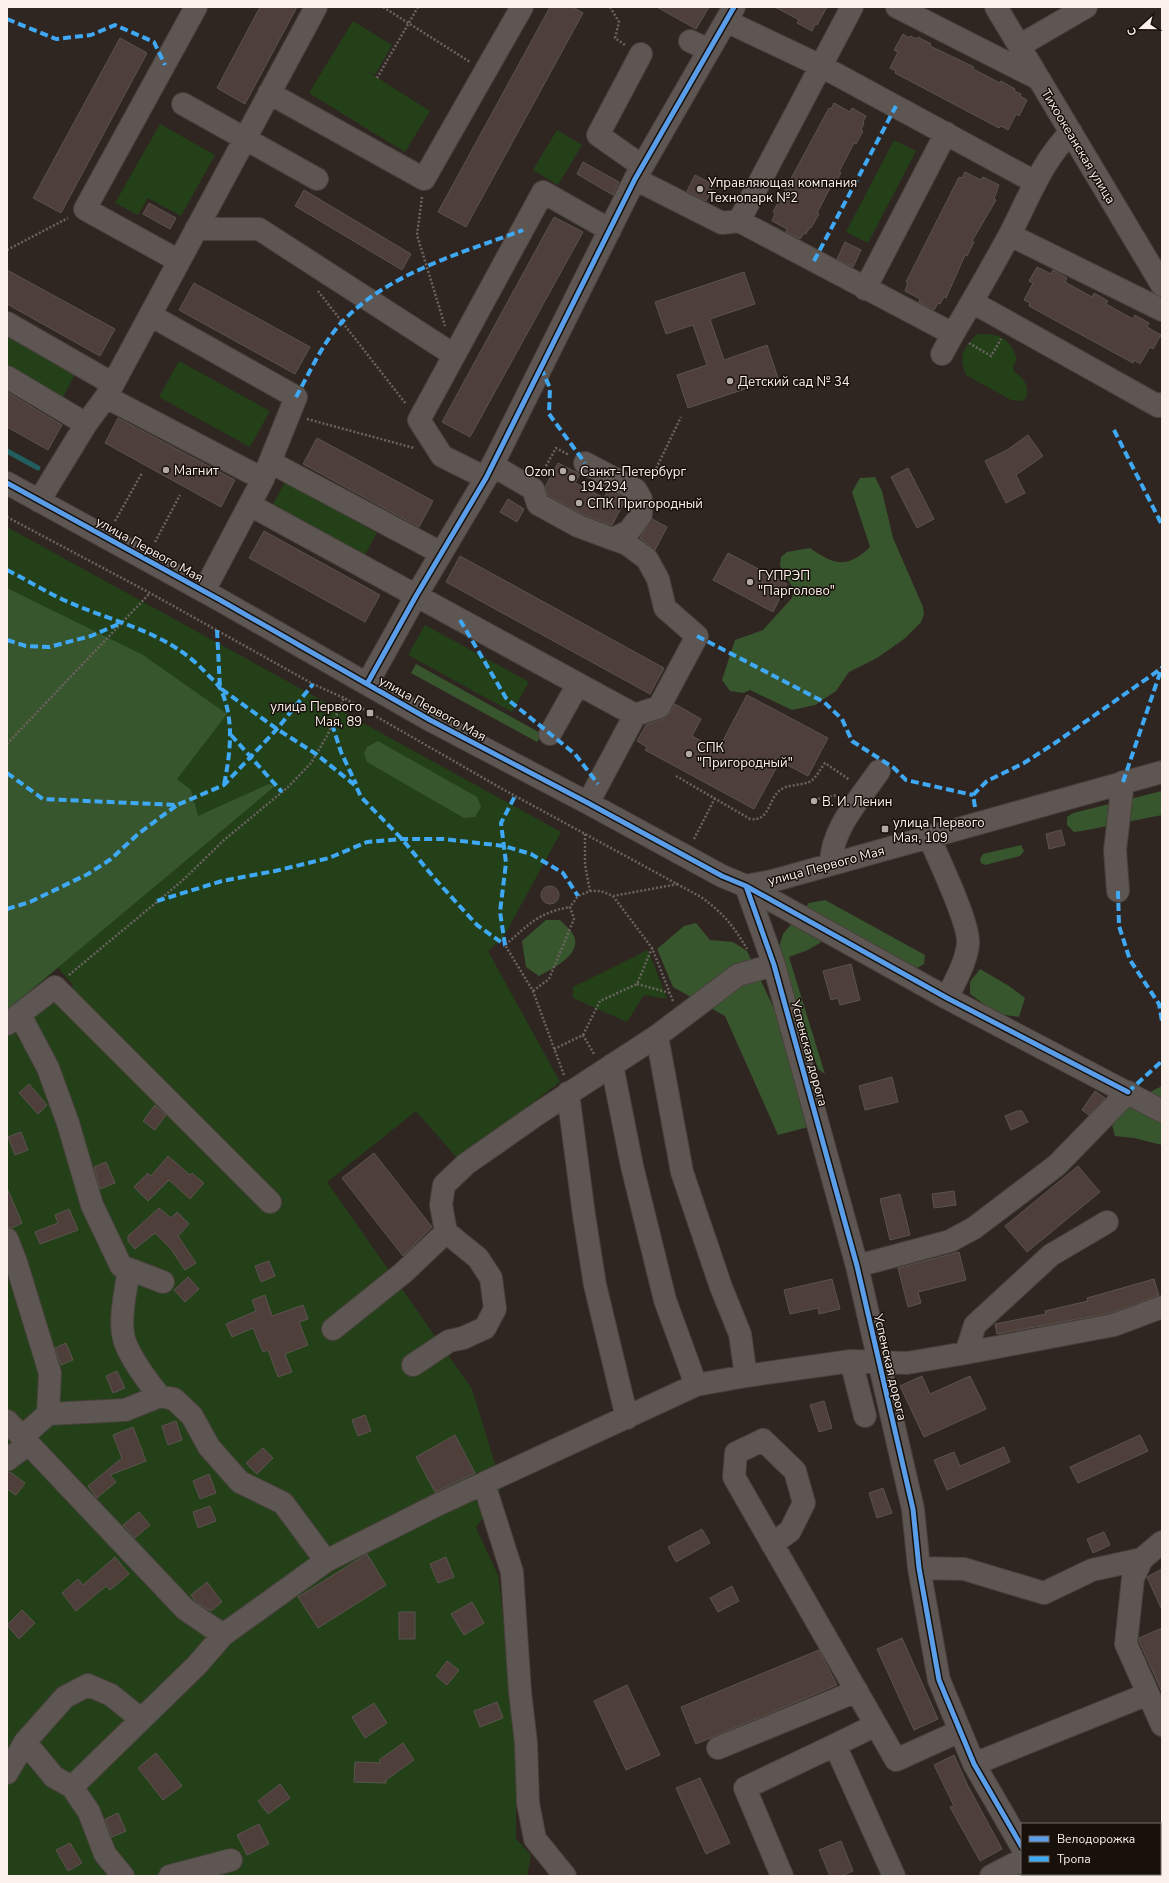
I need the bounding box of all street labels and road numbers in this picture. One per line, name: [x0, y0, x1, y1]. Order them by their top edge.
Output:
street label: Тихоокеанская улица: [1037, 86, 1120, 207]
street label: улица Первого Мая: [93, 513, 206, 587]
street label: улица Первого Мая: [376, 672, 489, 746]
street label: улица Первого Мая: [766, 842, 887, 890]
street label: Успенская дорога: [786, 997, 832, 1108]
street label: Успенская дорога: [869, 1311, 911, 1422]

